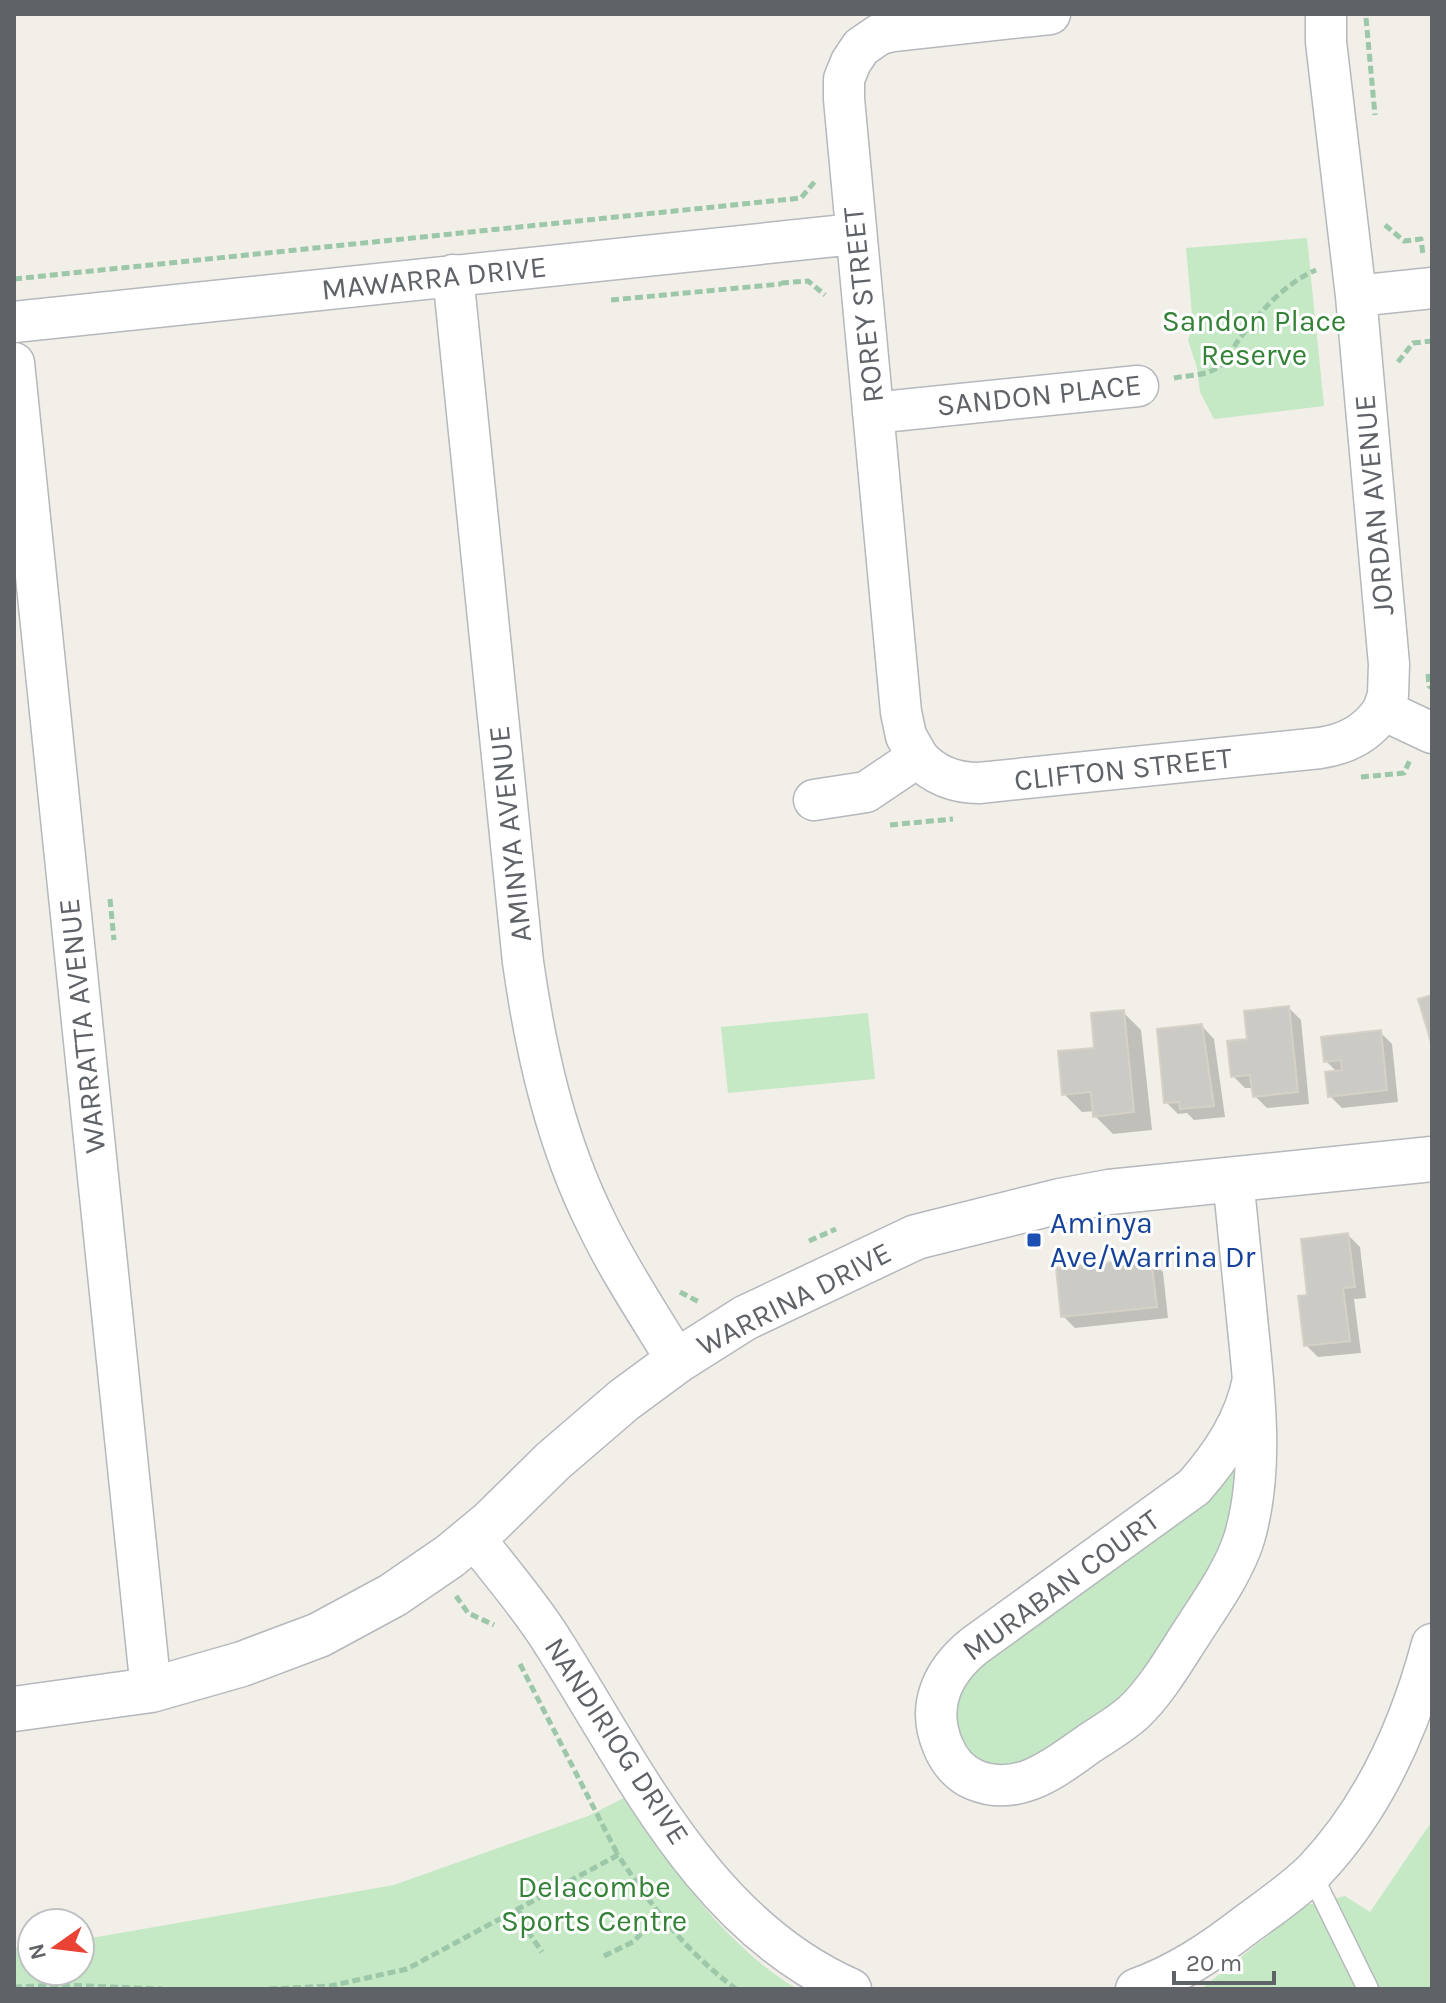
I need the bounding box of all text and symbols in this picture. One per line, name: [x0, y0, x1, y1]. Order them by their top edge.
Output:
street label: ROREY STREET: [835, 205, 891, 405]
street label: MAWARRA DRIVE: [320, 248, 548, 308]
park label: Sandon Place Reserve: [1162, 303, 1346, 373]
street label: SANDON PLACE: [935, 366, 1143, 424]
street label: JORDAN AVENUE: [1346, 393, 1402, 617]
street label: AMINYA AVENUE: [481, 724, 539, 944]
street label: CLIFTON STREET: [1012, 740, 1234, 798]
street label: WARRATTA AVENUE: [51, 897, 113, 1155]
place label: Aminya Ave/Warrina Dr: [1050, 1205, 1256, 1275]
marker: Aminya Ave/Warrina Dr: [1025, 1231, 1043, 1249]
street label: WARRINA DRIVE: [691, 1235, 897, 1363]
street label: MURABAN COURT: [955, 1501, 1167, 1669]
street label: NANDIRIOG DRIVE: [537, 1631, 697, 1851]
park label: Delacombe Sports Centre: [501, 1869, 687, 1939]
north arrow: [16, 1907, 96, 1987]
scale bar: [1174, 1935, 1274, 1985]
text: N: [23, 1941, 52, 1962]
text: 20 m: [1186, 1949, 1242, 1977]

